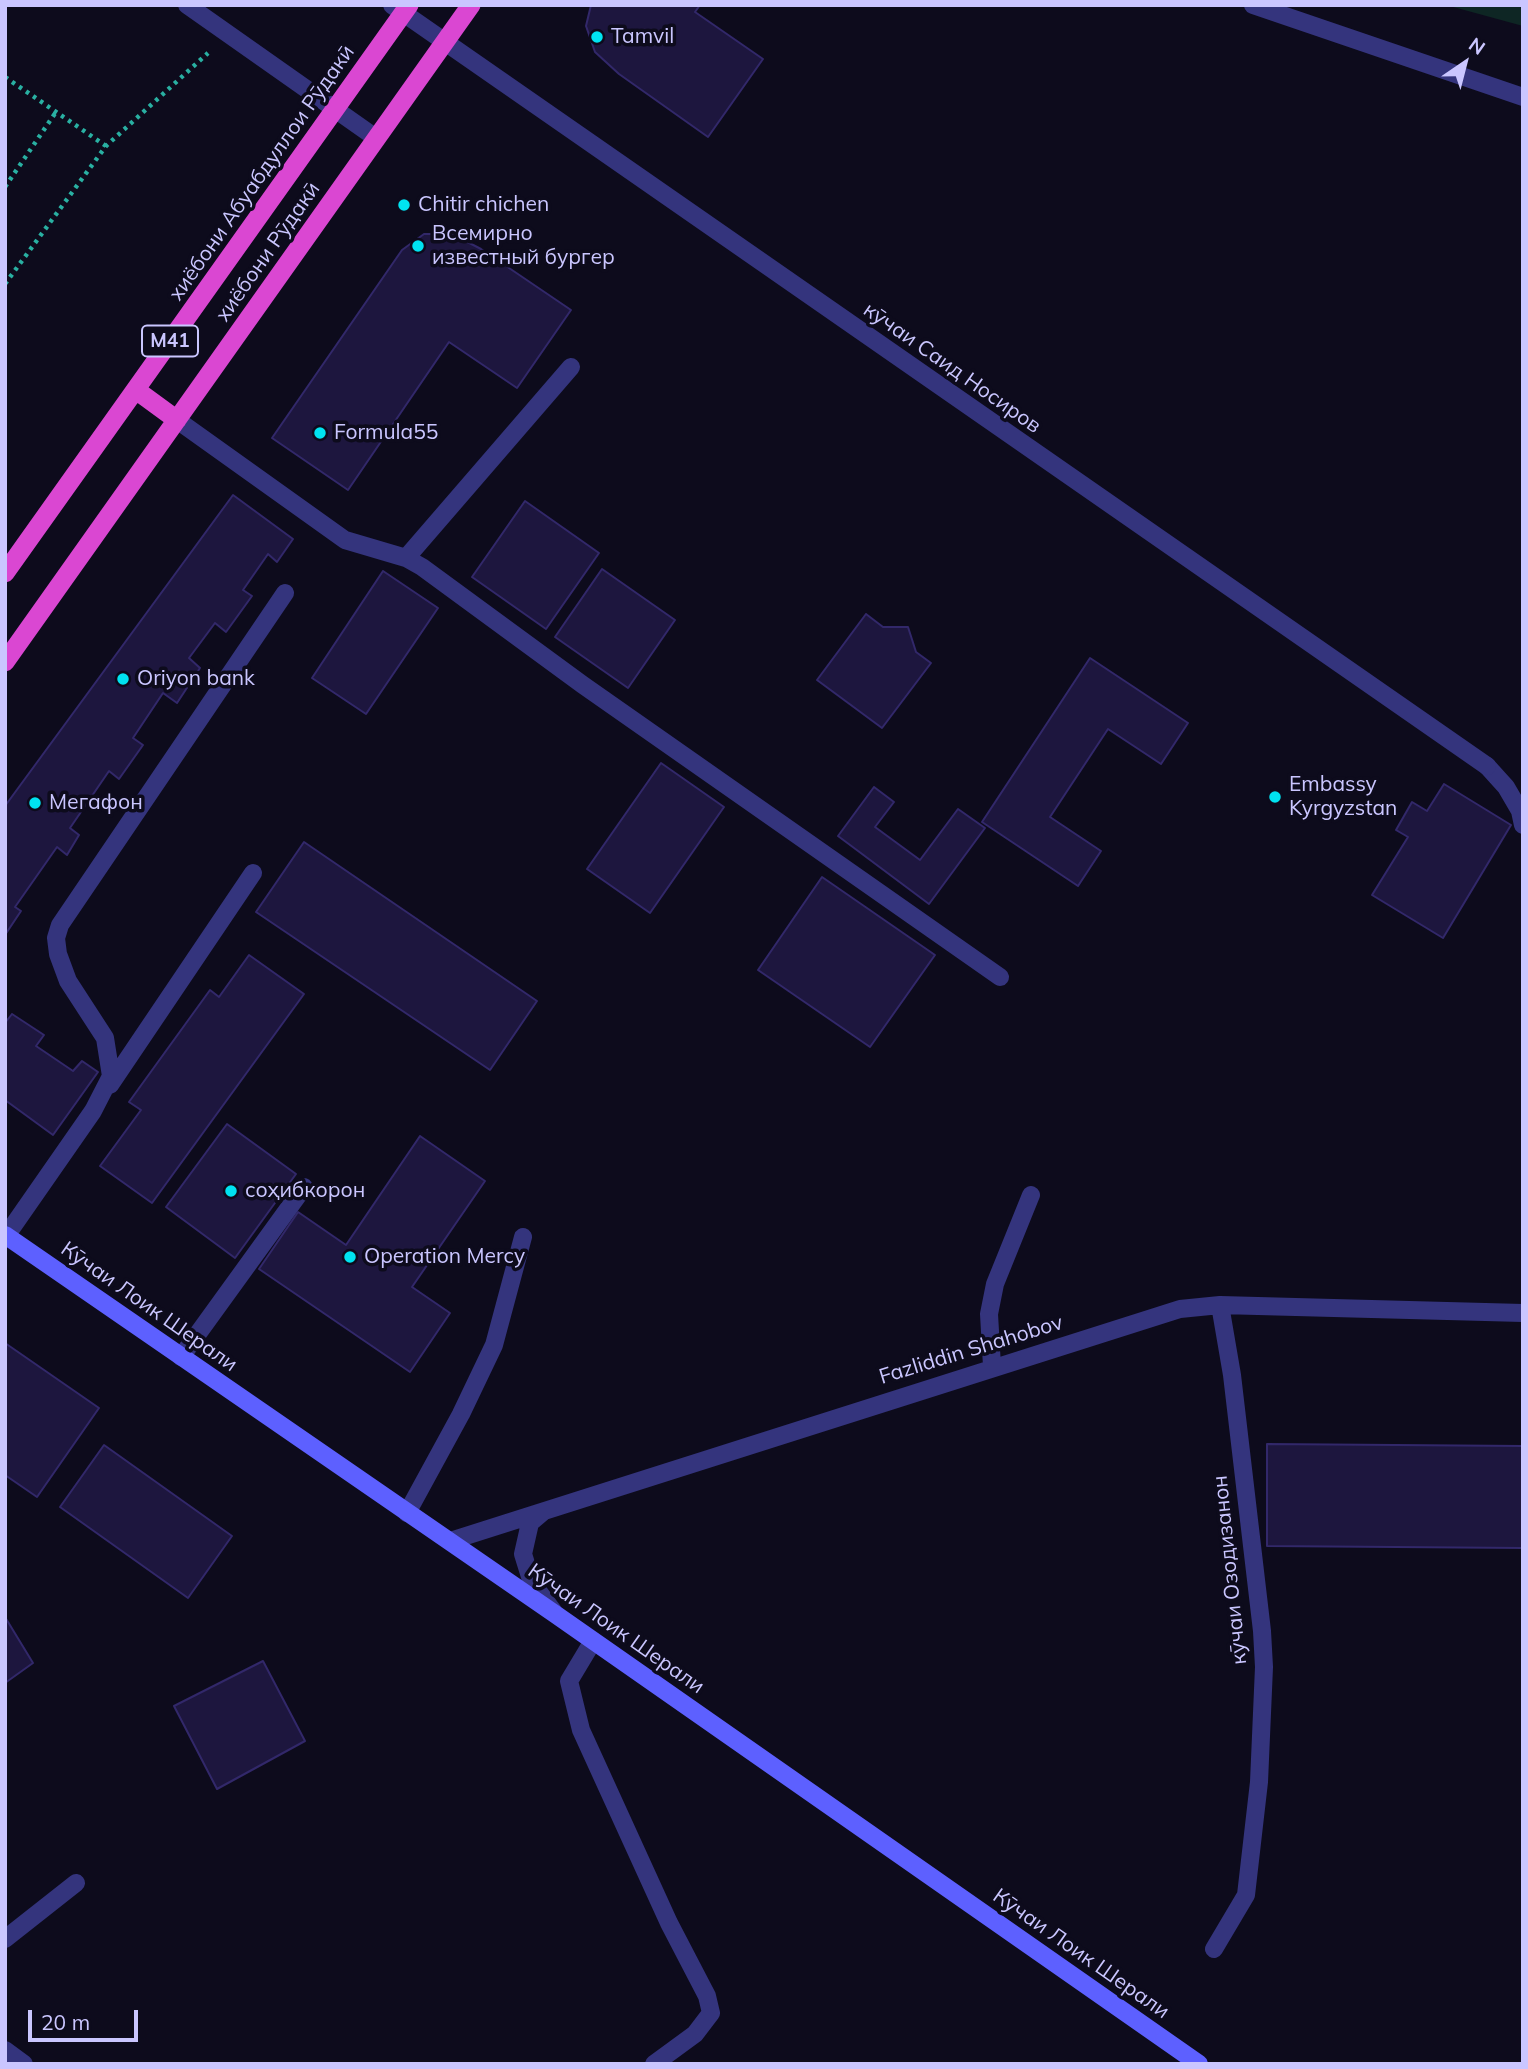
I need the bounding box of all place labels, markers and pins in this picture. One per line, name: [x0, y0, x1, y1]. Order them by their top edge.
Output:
place label: Tamvil: [611, 24, 674, 50]
marker: Tamvil: [589, 29, 605, 45]
place label: Chitir chichen: [418, 192, 549, 218]
marker: Chitir chichen: [396, 197, 412, 213]
place label: Всемирно известный бургер: [432, 221, 615, 271]
marker: Всемирно известный бургер: [410, 238, 426, 254]
place label: Formula55: [334, 420, 438, 446]
marker: Formula55: [312, 425, 328, 441]
place label: Oriyon bank: [137, 666, 255, 692]
marker: Oriyon bank: [115, 671, 131, 687]
place label: Embassy Kyrgyzstan: [1289, 772, 1397, 822]
marker: Embassy Kyrgyzstan: [1267, 789, 1283, 805]
place label: Мегафон: [49, 790, 143, 816]
marker: Мегафон: [27, 795, 43, 811]
place label: соҳибкорон: [245, 1178, 365, 1204]
marker: соҳибкорон: [223, 1183, 239, 1199]
place label: Operation Mercy: [364, 1244, 525, 1270]
marker: Operation Mercy: [342, 1249, 358, 1265]

